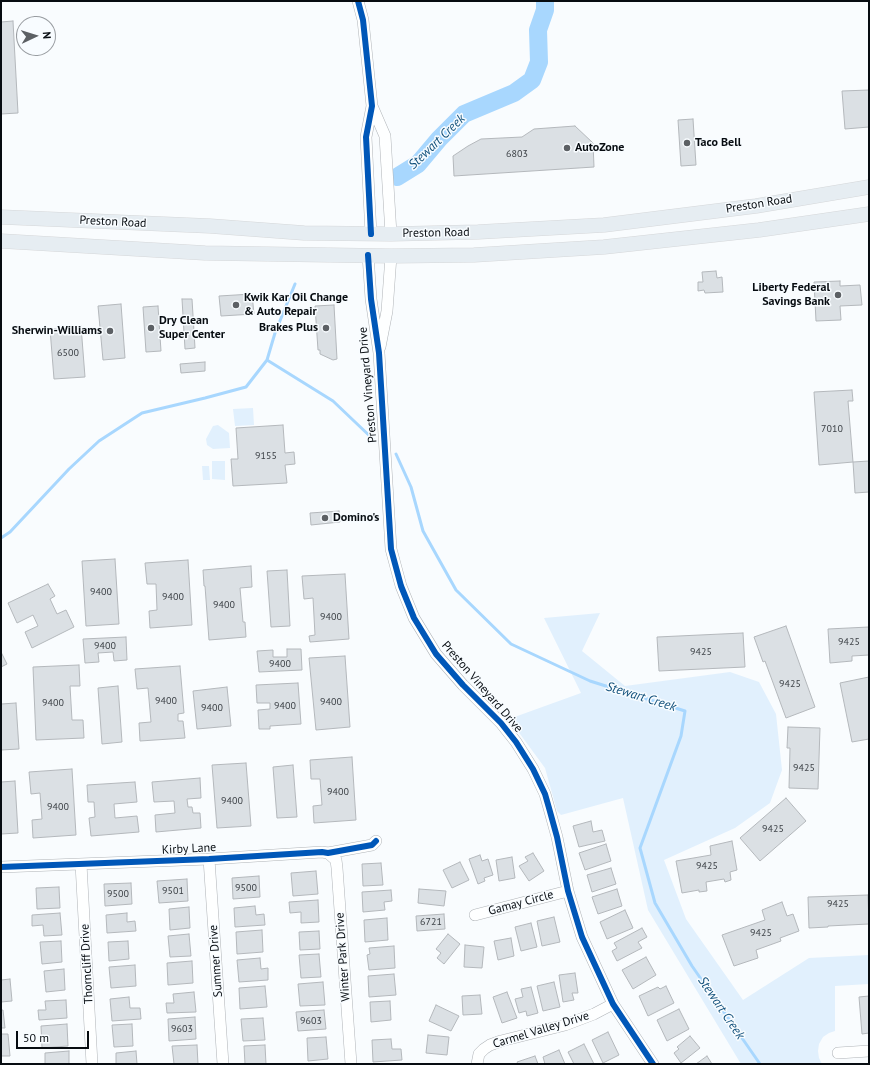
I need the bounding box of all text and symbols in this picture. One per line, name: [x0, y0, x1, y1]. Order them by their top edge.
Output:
north arrow: [16, 16, 56, 56]
text: N: [40, 31, 54, 39]
water label: Stewart Creek: [406, 111, 468, 173]
place label: Taco Bell: [695, 136, 741, 150]
marker: Taco Bell: [682, 138, 692, 148]
place label: AutoZone: [575, 141, 624, 155]
marker: AutoZone: [562, 143, 572, 153]
house number: 6803: [506, 148, 528, 160]
street label: Preston Road: [725, 192, 793, 216]
street label: Preston Road: [79, 213, 147, 231]
street label: Preston Road: [402, 225, 470, 241]
place label: Liberty Federal Savings Bank: [752, 281, 830, 309]
marker: Liberty Federal Savings Bank: [833, 290, 843, 300]
place label: Kwik Kar Oil Change & Auto Repair: [244, 291, 348, 319]
marker: Kwik Kar Oil Change & Auto Repair: [231, 300, 241, 310]
place label: Dry Clean Super Center: [159, 314, 225, 342]
place label: Brakes Plus: [259, 321, 318, 335]
marker: Dry Clean Super Center: [146, 323, 156, 333]
marker: Brakes Plus: [321, 323, 331, 333]
place label: Sherwin-Williams: [12, 324, 102, 338]
marker: Sherwin-Williams: [105, 326, 115, 336]
street label: Preston Vineyard Drive: [356, 326, 380, 444]
house number: 6500: [57, 347, 79, 359]
house number: 7010: [821, 423, 843, 435]
house number: 9155: [255, 450, 277, 462]
place label: Domino's: [333, 511, 379, 525]
marker: Domino's: [320, 513, 330, 523]
house number: 9400: [90, 586, 112, 598]
house number: 9400: [162, 591, 184, 603]
house number: 9400: [213, 599, 235, 611]
house number: 9400: [320, 611, 342, 623]
house number: 9425: [838, 636, 860, 648]
street label: Preston Vineyard Drive: [438, 638, 526, 736]
house number: 9400: [94, 640, 116, 652]
house number: 9425: [690, 646, 712, 658]
house number: 9400: [269, 658, 291, 670]
house number: 9425: [779, 678, 801, 690]
water label: Stewart Creek: [604, 679, 678, 715]
house number: 9400: [155, 695, 177, 707]
house number: 9400: [320, 696, 342, 708]
house number: 9400: [42, 697, 64, 709]
house number: 9400: [274, 700, 296, 712]
house number: 9400: [201, 702, 223, 714]
house number: 9425: [793, 762, 815, 774]
house number: 9400: [327, 786, 349, 798]
house number: 9400: [221, 795, 243, 807]
house number: 9400: [47, 801, 69, 813]
house number: 9425: [762, 823, 784, 835]
street label: Kirby Lane: [161, 840, 217, 858]
house number: 9425: [696, 860, 718, 872]
house number: 9500: [235, 882, 257, 894]
house number: 9501: [162, 885, 184, 897]
street label: Gamay Circle: [487, 887, 555, 919]
house number: 9500: [107, 888, 129, 900]
house number: 9425: [827, 898, 849, 910]
street label: Winter Park Drive: [333, 912, 353, 1002]
house number: 6721: [420, 916, 442, 928]
street label: Thorncliff Drive: [78, 924, 96, 1004]
street label: Summer Drive: [206, 924, 226, 998]
house number: 9425: [750, 927, 772, 939]
water label: Stewart Creek: [694, 974, 748, 1042]
street label: Carmel Valley Drive: [491, 1009, 591, 1051]
house number: 9603: [300, 1015, 322, 1027]
scale bar: [18, 1023, 91, 1049]
house number: 9603: [171, 1023, 193, 1035]
text: 50 m: [23, 1030, 49, 1045]

